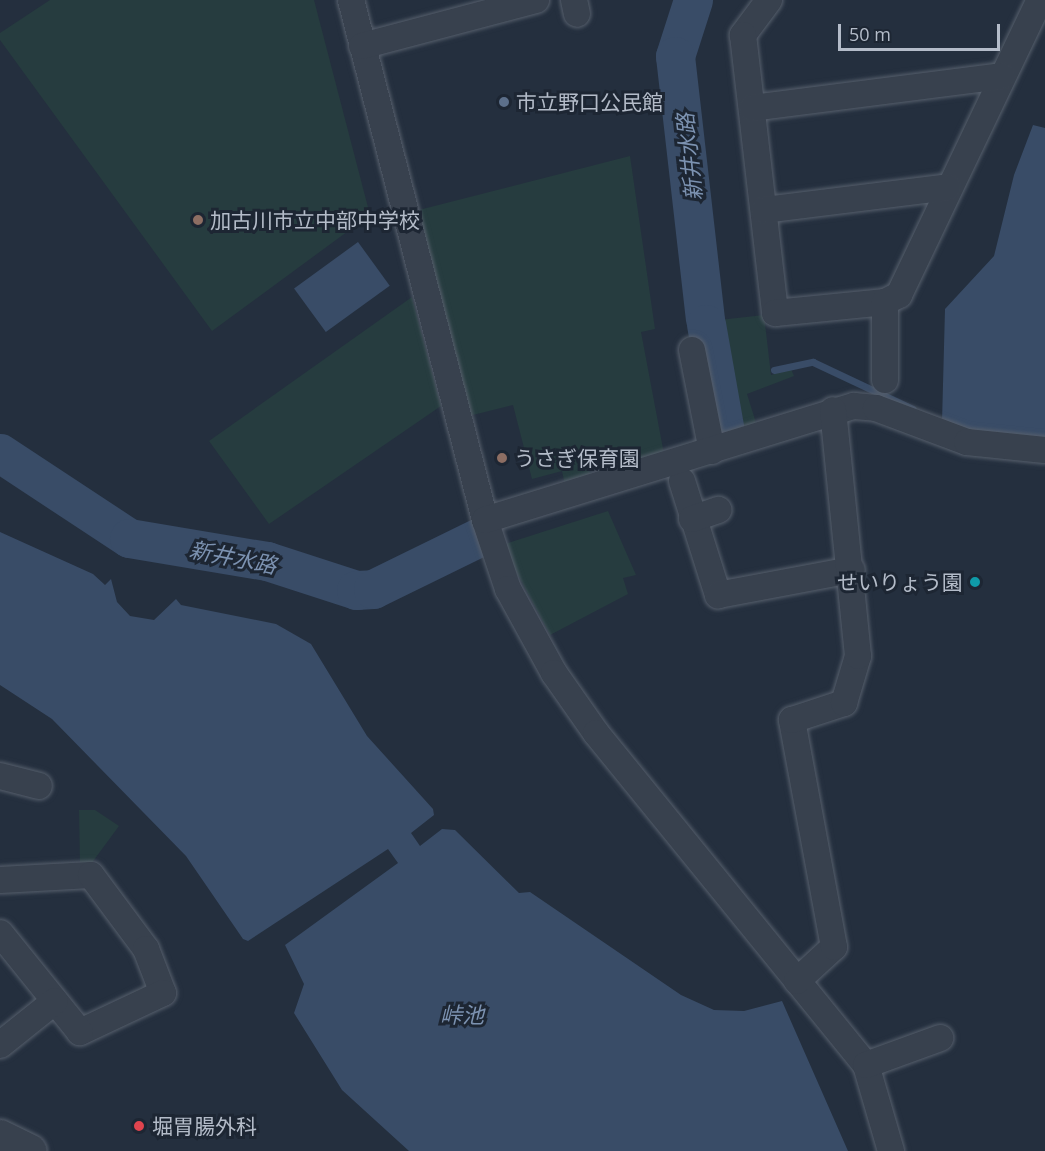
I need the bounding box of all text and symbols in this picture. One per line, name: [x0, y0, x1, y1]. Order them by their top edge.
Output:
scale bar: [841, 12, 1003, 50]
text: 50 m: [849, 22, 891, 46]
place label: 市立野口公民館: [516, 89, 663, 115]
marker: 市立野口公民館: [497, 95, 511, 109]
water label: 新井水路: [671, 112, 707, 202]
place label: 加古川市立中部中学校: [210, 207, 420, 233]
marker: 加古川市立中部中学校: [191, 213, 205, 227]
place label: うさぎ保育園: [514, 445, 640, 471]
marker: うさぎ保育園: [495, 451, 509, 465]
water label: 新井水路: [187, 536, 279, 578]
place label: せいりょう園: [837, 569, 963, 595]
marker: せいりょう園: [968, 575, 982, 589]
water label: 峠池: [440, 1002, 484, 1028]
place label: 堀胃腸外科: [152, 1113, 257, 1139]
marker: 堀胃腸外科: [130, 1117, 148, 1135]

